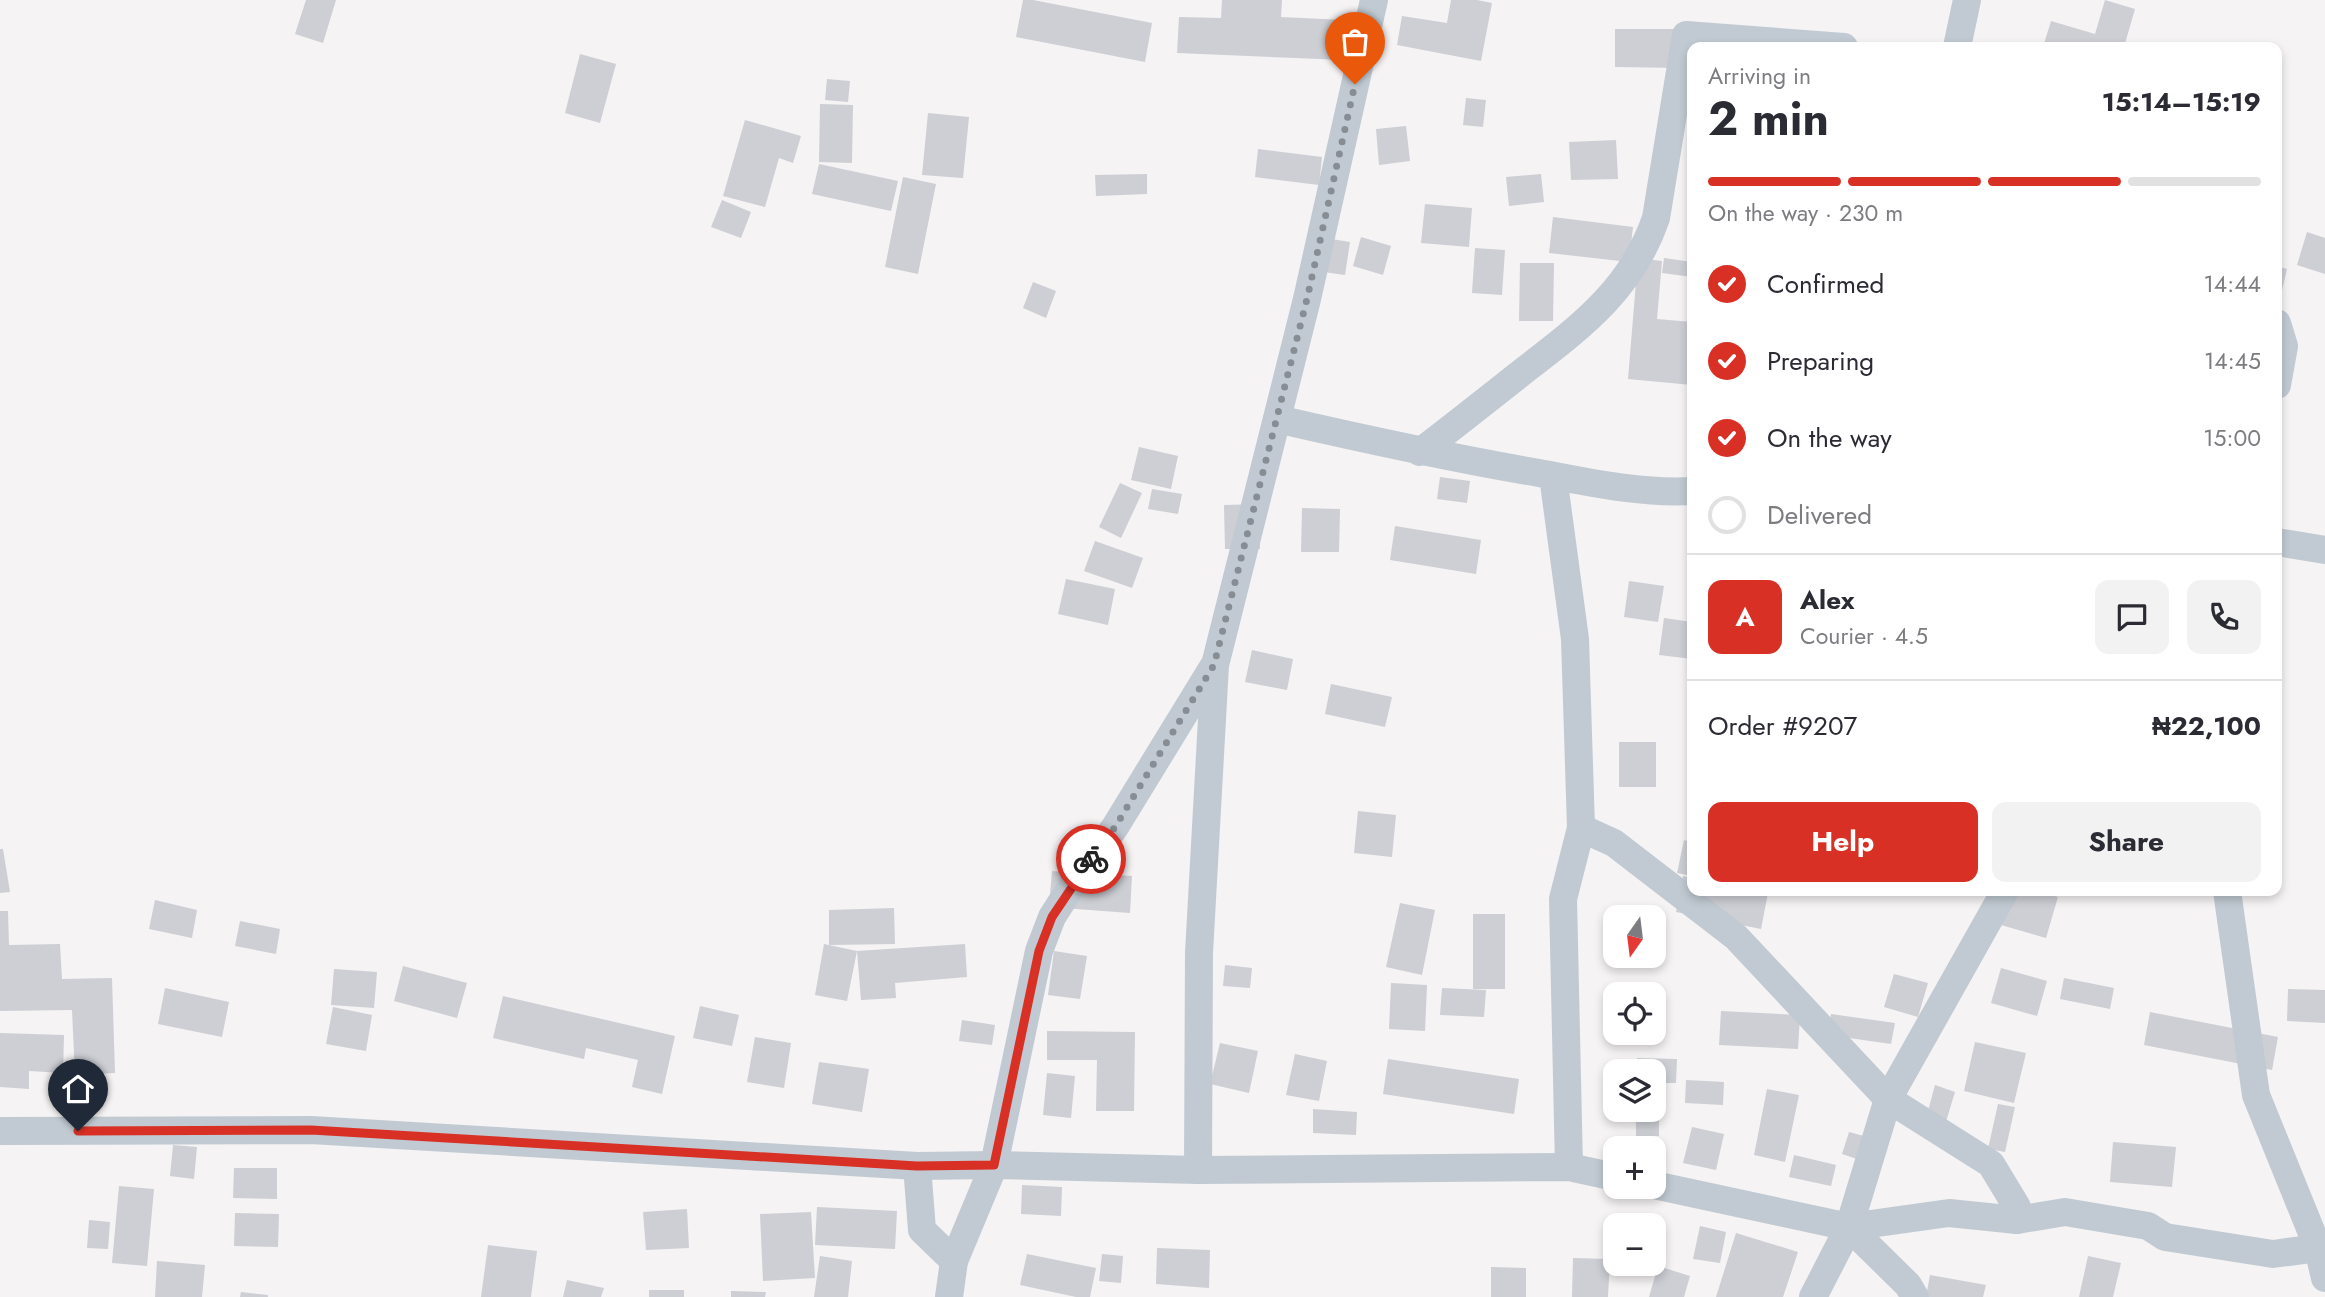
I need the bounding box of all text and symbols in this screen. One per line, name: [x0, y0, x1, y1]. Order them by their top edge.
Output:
pin: [1325, 12.0, 1385, 84]
icon: bag: [1336, 23, 1374, 61]
text: Arriving in: [1708, 59, 1811, 93]
text: 15:14–15:19: [2102, 83, 2261, 121]
text: 2 min: [1708, 86, 1829, 152]
text: On the way · 230 m: [1708, 196, 1903, 230]
icon: check: [1708, 265, 1746, 303]
text: Confirmed: [1767, 265, 1884, 303]
text: 14:44: [2204, 267, 2261, 301]
icon: check: [1708, 342, 1746, 380]
text: Preparing: [1767, 342, 1874, 380]
text: 14:45: [2204, 344, 2261, 378]
icon: check: [1708, 419, 1746, 457]
text: On the way: [1767, 419, 1892, 457]
text: 15:00: [2203, 421, 2261, 455]
text: Delivered: [1767, 496, 1872, 534]
button: chat: [2095, 580, 2169, 654]
button: phone: [2187, 580, 2261, 654]
text: Alex: [1800, 581, 1854, 619]
text: A: [1735, 598, 1755, 636]
text: Courier · 4.5: [1800, 619, 1928, 653]
text: Order #9207: [1708, 707, 1857, 745]
text: ₦22,100: [2152, 707, 2261, 745]
button: Help: [1708, 802, 1978, 882]
button: Share: [1992, 802, 2261, 882]
courier: [1056, 824, 1126, 894]
icon: bike: [1072, 840, 1110, 878]
north arrow: [1603, 905, 1666, 968]
map controls: [1603, 905, 1666, 1276]
button: locate: [1603, 982, 1666, 1045]
pin: [48, 1059, 108, 1131]
button: layers: [1603, 1059, 1666, 1122]
icon: home: [59, 1070, 97, 1108]
button: +: [1603, 1136, 1666, 1199]
button: −: [1603, 1213, 1666, 1276]

